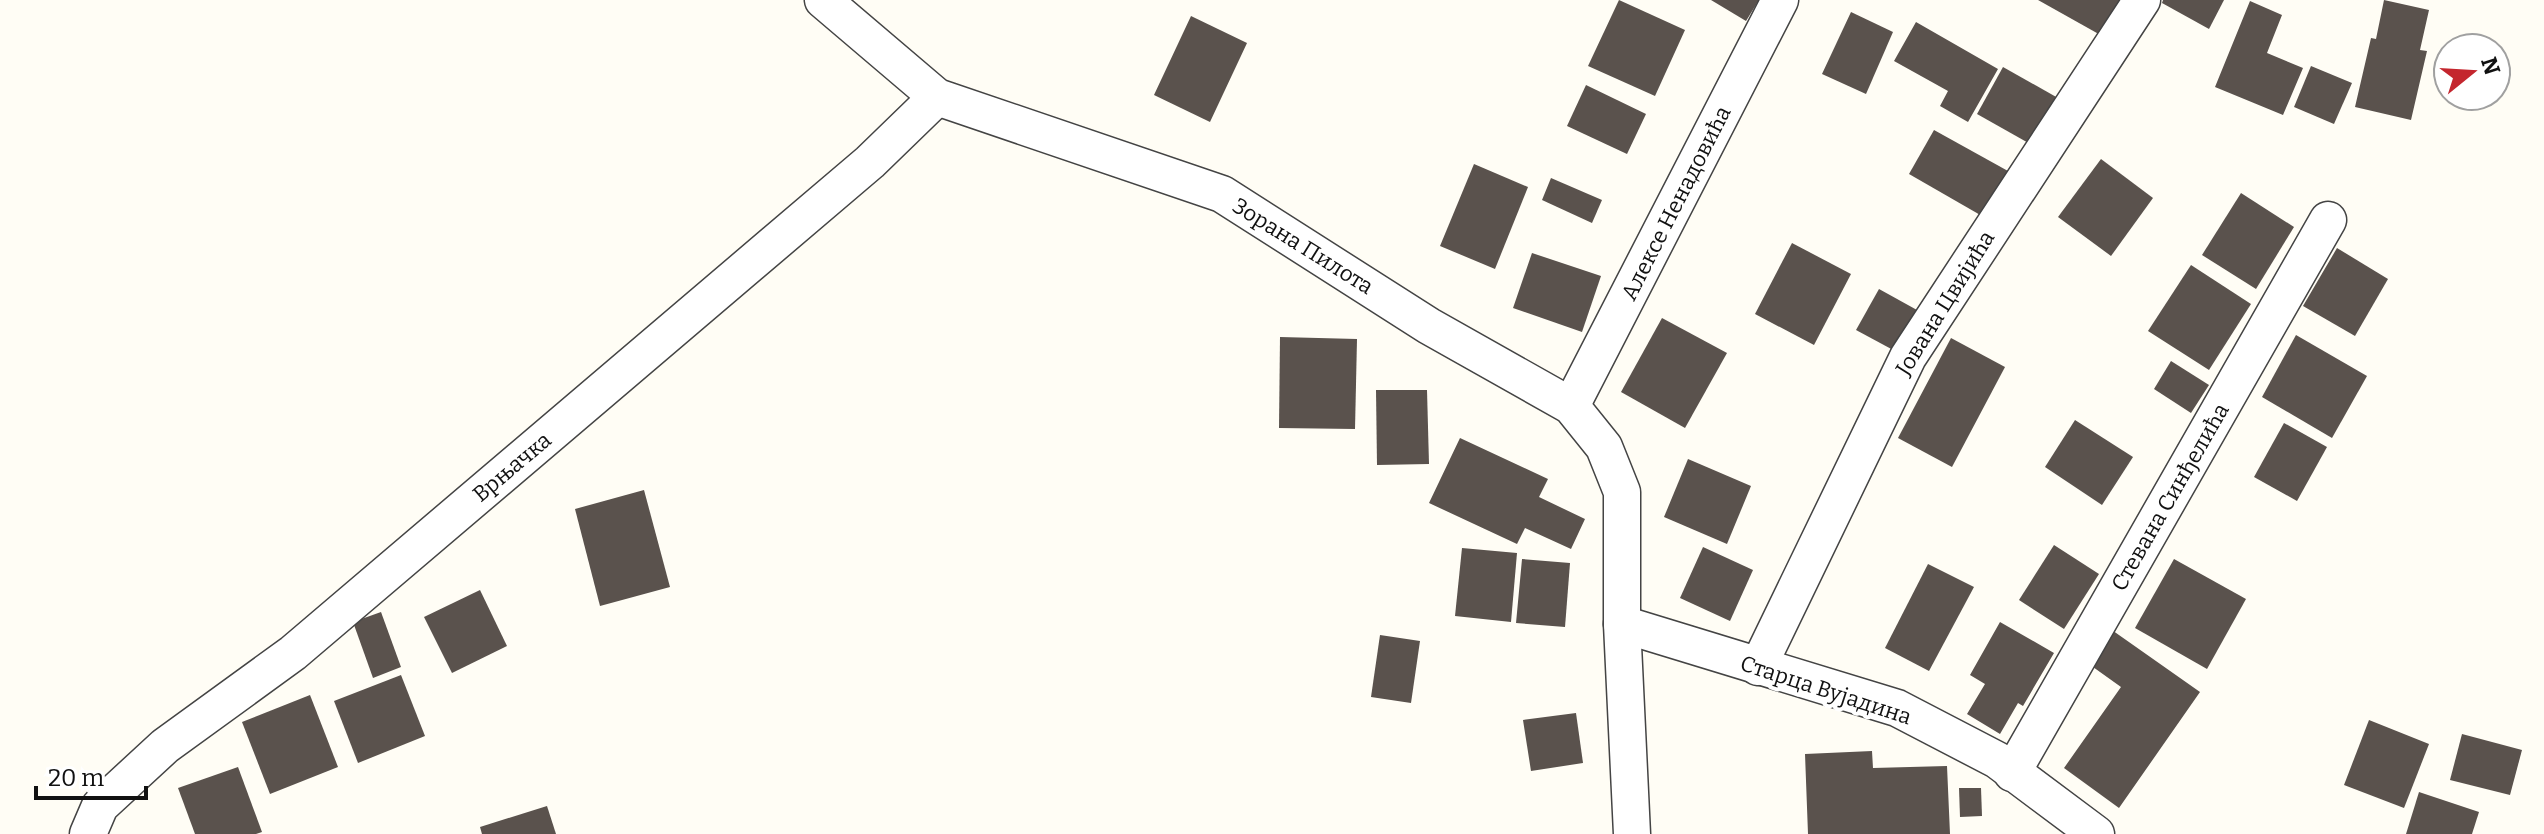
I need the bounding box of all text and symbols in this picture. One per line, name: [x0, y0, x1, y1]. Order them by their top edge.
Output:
north arrow: [2432, 32, 2512, 112]
text: N: [2475, 54, 2506, 78]
street label: Алексе Ненадовића: [1615, 101, 1737, 305]
street label: Зорана Пилота: [1228, 192, 1378, 300]
street label: Јована Цвијића: [1889, 226, 2000, 381]
street label: Стевана Синђелића: [2105, 398, 2235, 596]
street label: Врњачка: [467, 426, 557, 508]
street label: Старца Вујадина: [1737, 650, 1915, 730]
scale bar: [36, 750, 146, 800]
text: 20 m: [48, 764, 104, 792]

